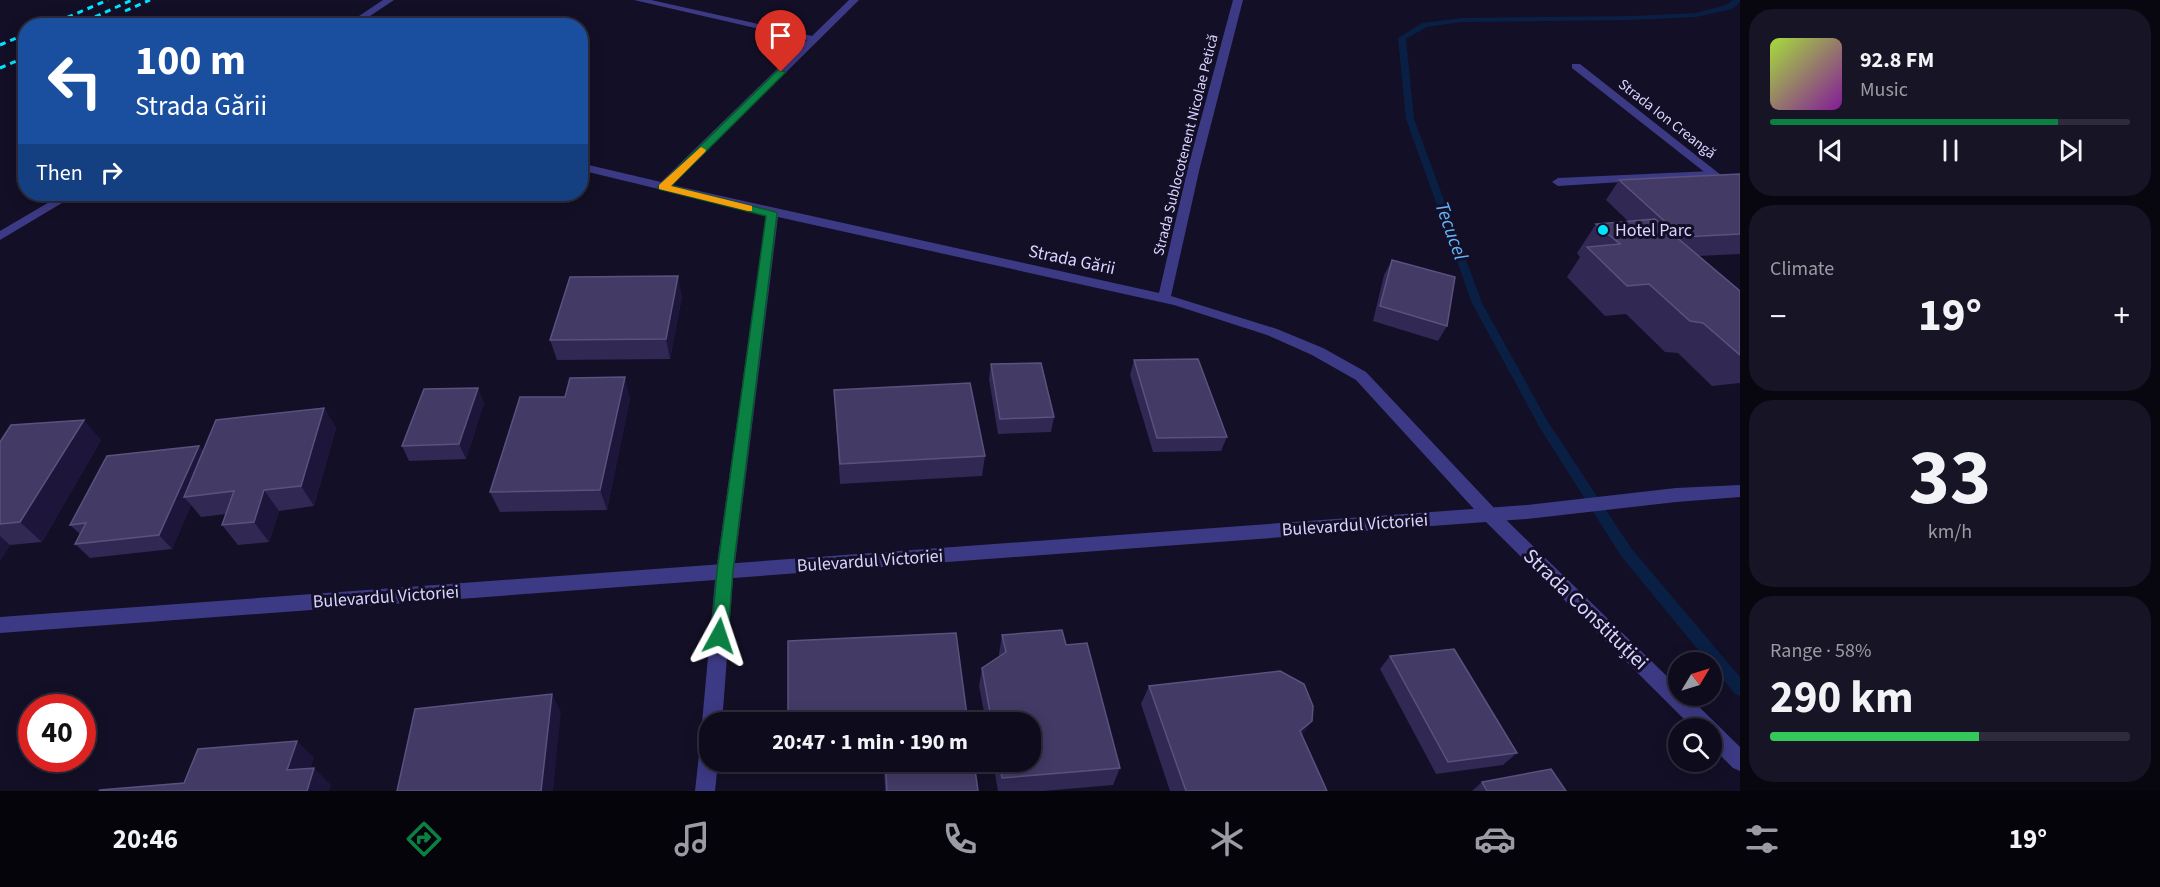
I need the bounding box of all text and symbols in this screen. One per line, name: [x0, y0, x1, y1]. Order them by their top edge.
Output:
pin: [755, 10, 806, 72]
icon: arrive: [764, 19, 797, 52]
text: 100 m: [135, 31, 246, 91]
street label: Strada Sublocotenent Nicolae Petică: [1148, 32, 1224, 258]
icon: left: [36, 42, 114, 120]
text: 92.8 FM: [1860, 44, 1934, 76]
street label: Strada Ion Creangă: [1614, 74, 1720, 164]
text: Music: [1860, 76, 1908, 104]
text: Strada Gării: [135, 87, 267, 126]
icon: previous: [1814, 134, 1847, 167]
icon: pause: [1934, 134, 1967, 167]
icon: next: [2054, 134, 2087, 167]
icon: right: [95, 156, 128, 189]
text: Then: [36, 157, 83, 189]
water label: Tecucel: [1427, 198, 1475, 264]
place label: Hotel Parc: [1615, 218, 1692, 243]
marker: Hotel Parc: [1596, 223, 1610, 237]
street label: Strada Gării: [1026, 239, 1118, 281]
text: Climate: [1770, 255, 1834, 283]
text: 19°: [1918, 284, 1982, 348]
text: −: [1770, 293, 1786, 340]
text: +: [2114, 293, 2130, 340]
text: 33: [1909, 423, 1991, 534]
street label: Bulevardul Victoriei: [1281, 507, 1429, 543]
text: km/h: [1928, 518, 1972, 546]
street label: Strada Constituției: [1517, 541, 1655, 677]
street label: Bulevardul Victoriei: [796, 543, 944, 579]
street label: Bulevardul Victoriei: [312, 579, 460, 615]
position arrow: [687, 604, 751, 668]
text: Range · 58%: [1770, 637, 1871, 665]
north arrow: [1668, 652, 1722, 706]
map controls: [1668, 652, 1722, 772]
text: 290 km: [1770, 666, 1914, 730]
speed limit sign: 40: [18, 694, 96, 772]
button: search: [1668, 718, 1722, 772]
text: 20:47 · 1 min · 190 m: [772, 726, 968, 758]
icon: directions: [403, 818, 445, 860]
icon: music: [671, 818, 713, 860]
icon: phone: [939, 818, 981, 860]
icon: climate: [1206, 818, 1248, 860]
icon: car: [1474, 818, 1516, 860]
icon: filters: [1741, 818, 1783, 860]
text: 20:46: [113, 820, 178, 859]
text: 19°: [2009, 820, 2047, 859]

